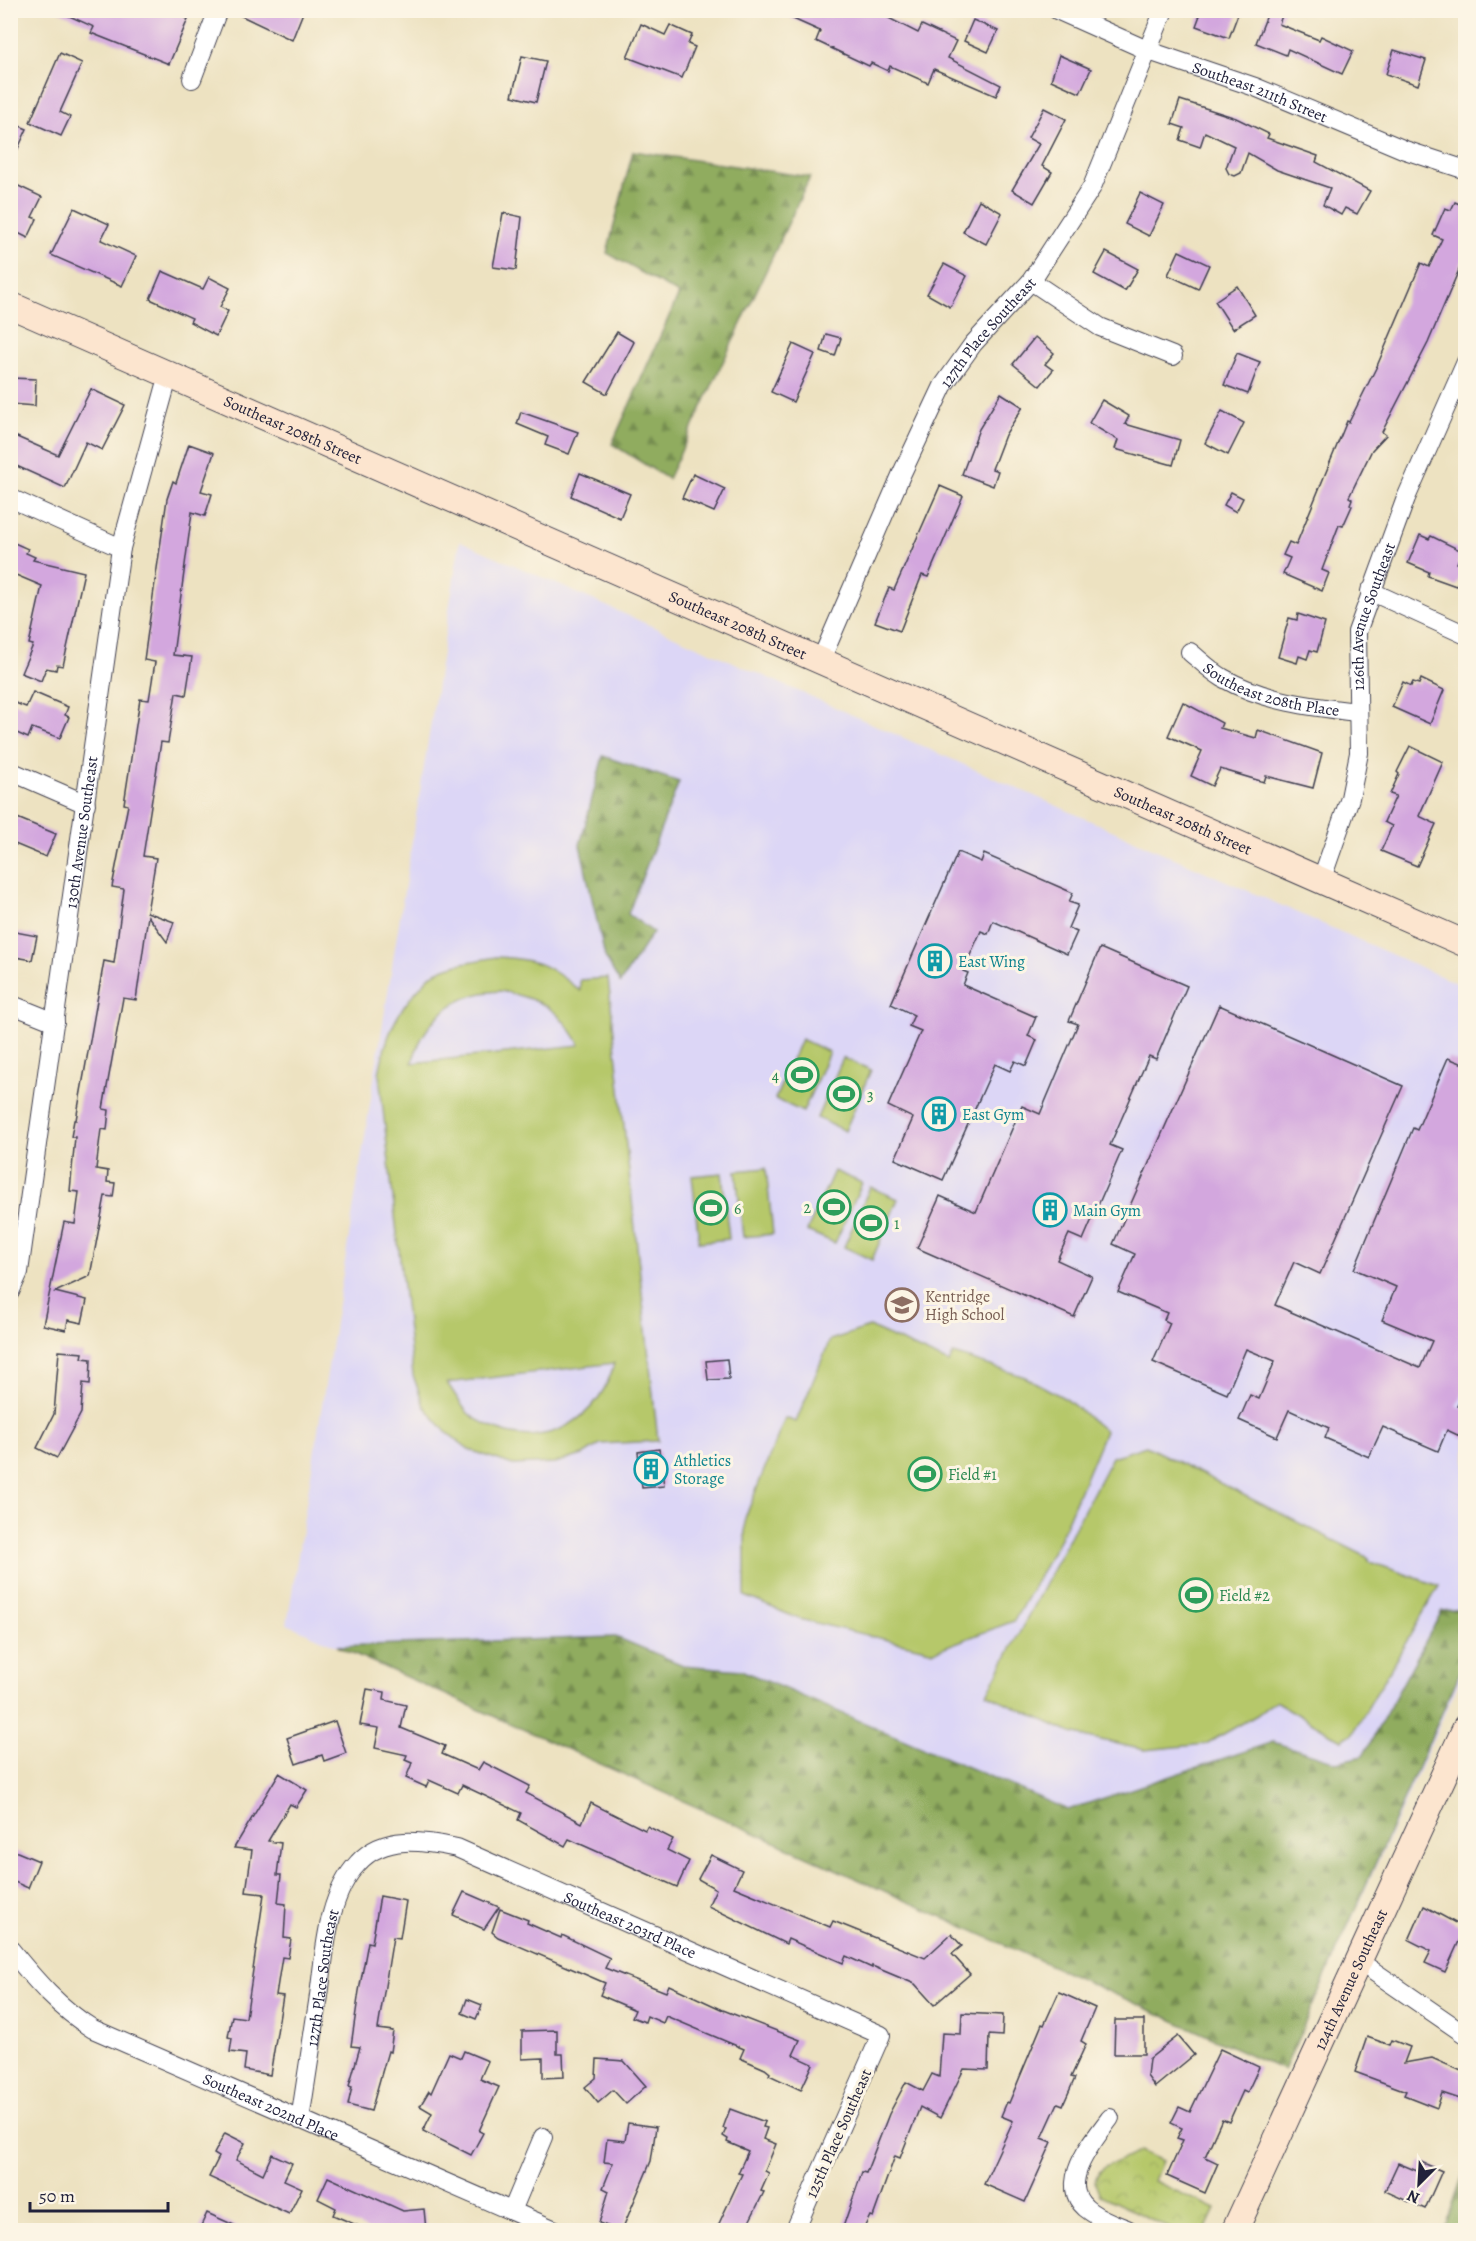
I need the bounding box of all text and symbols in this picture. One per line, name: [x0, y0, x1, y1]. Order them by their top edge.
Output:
street label: Southeast 211th Street: [1189, 57, 1331, 128]
street label: 127th Place Southeast: [935, 273, 1041, 393]
street label: Southeast 208th Street: [220, 390, 365, 470]
street label: 126th Avenue Southeast: [1347, 539, 1401, 691]
street label: Southeast 208th Street: [665, 586, 810, 665]
street label: Southeast 208th Place: [1198, 658, 1341, 722]
street label: 130th Avenue Southeast: [60, 755, 104, 910]
street label: Southeast 208th Street: [1110, 781, 1255, 861]
building icon: East Wing: [917, 943, 953, 979]
place label: East Wing: [958, 951, 1025, 973]
sports icon: 4: [784, 1057, 820, 1093]
place label: 4: [772, 1065, 779, 1087]
sports icon: 3: [826, 1076, 862, 1112]
place label: 3: [867, 1084, 874, 1106]
building icon: East Gym: [921, 1096, 957, 1132]
place label: East Gym: [962, 1104, 1024, 1126]
sports icon: 2: [816, 1189, 852, 1225]
sports icon: 6: [693, 1190, 729, 1226]
building icon: Main Gym: [1032, 1192, 1068, 1228]
place label: 2: [803, 1197, 811, 1219]
place label: 6: [734, 1198, 741, 1220]
place label: Main Gym: [1073, 1200, 1141, 1222]
sports icon: 1: [853, 1205, 889, 1241]
place label: 1: [894, 1213, 900, 1235]
place label: Kentridge High School: [925, 1286, 1005, 1326]
school or university icon: Kentridge High School: [884, 1287, 920, 1323]
place label: Athletics Storage: [673, 1450, 731, 1490]
building icon: Athletics Storage: [633, 1451, 669, 1487]
sports icon: Field #1: [907, 1456, 943, 1492]
place label: Field #1: [948, 1464, 997, 1486]
sports icon: Field #2: [1178, 1577, 1214, 1613]
place label: Field #2: [1219, 1585, 1270, 1607]
street label: Southeast 203rd Place: [560, 1886, 699, 1964]
street label: 124th Avenue Southeast: [1309, 1905, 1393, 2054]
street label: 127th Place Southeast: [301, 1906, 345, 2048]
street label: 125th Place Southeast: [801, 2065, 877, 2201]
street label: Southeast 202nd Place: [199, 2068, 342, 2147]
north arrow: [1389, 2154, 1449, 2214]
scale bar: [30, 2175, 168, 2213]
text: 50 m: [39, 2184, 75, 2208]
text: N: [1403, 2184, 1423, 2209]

